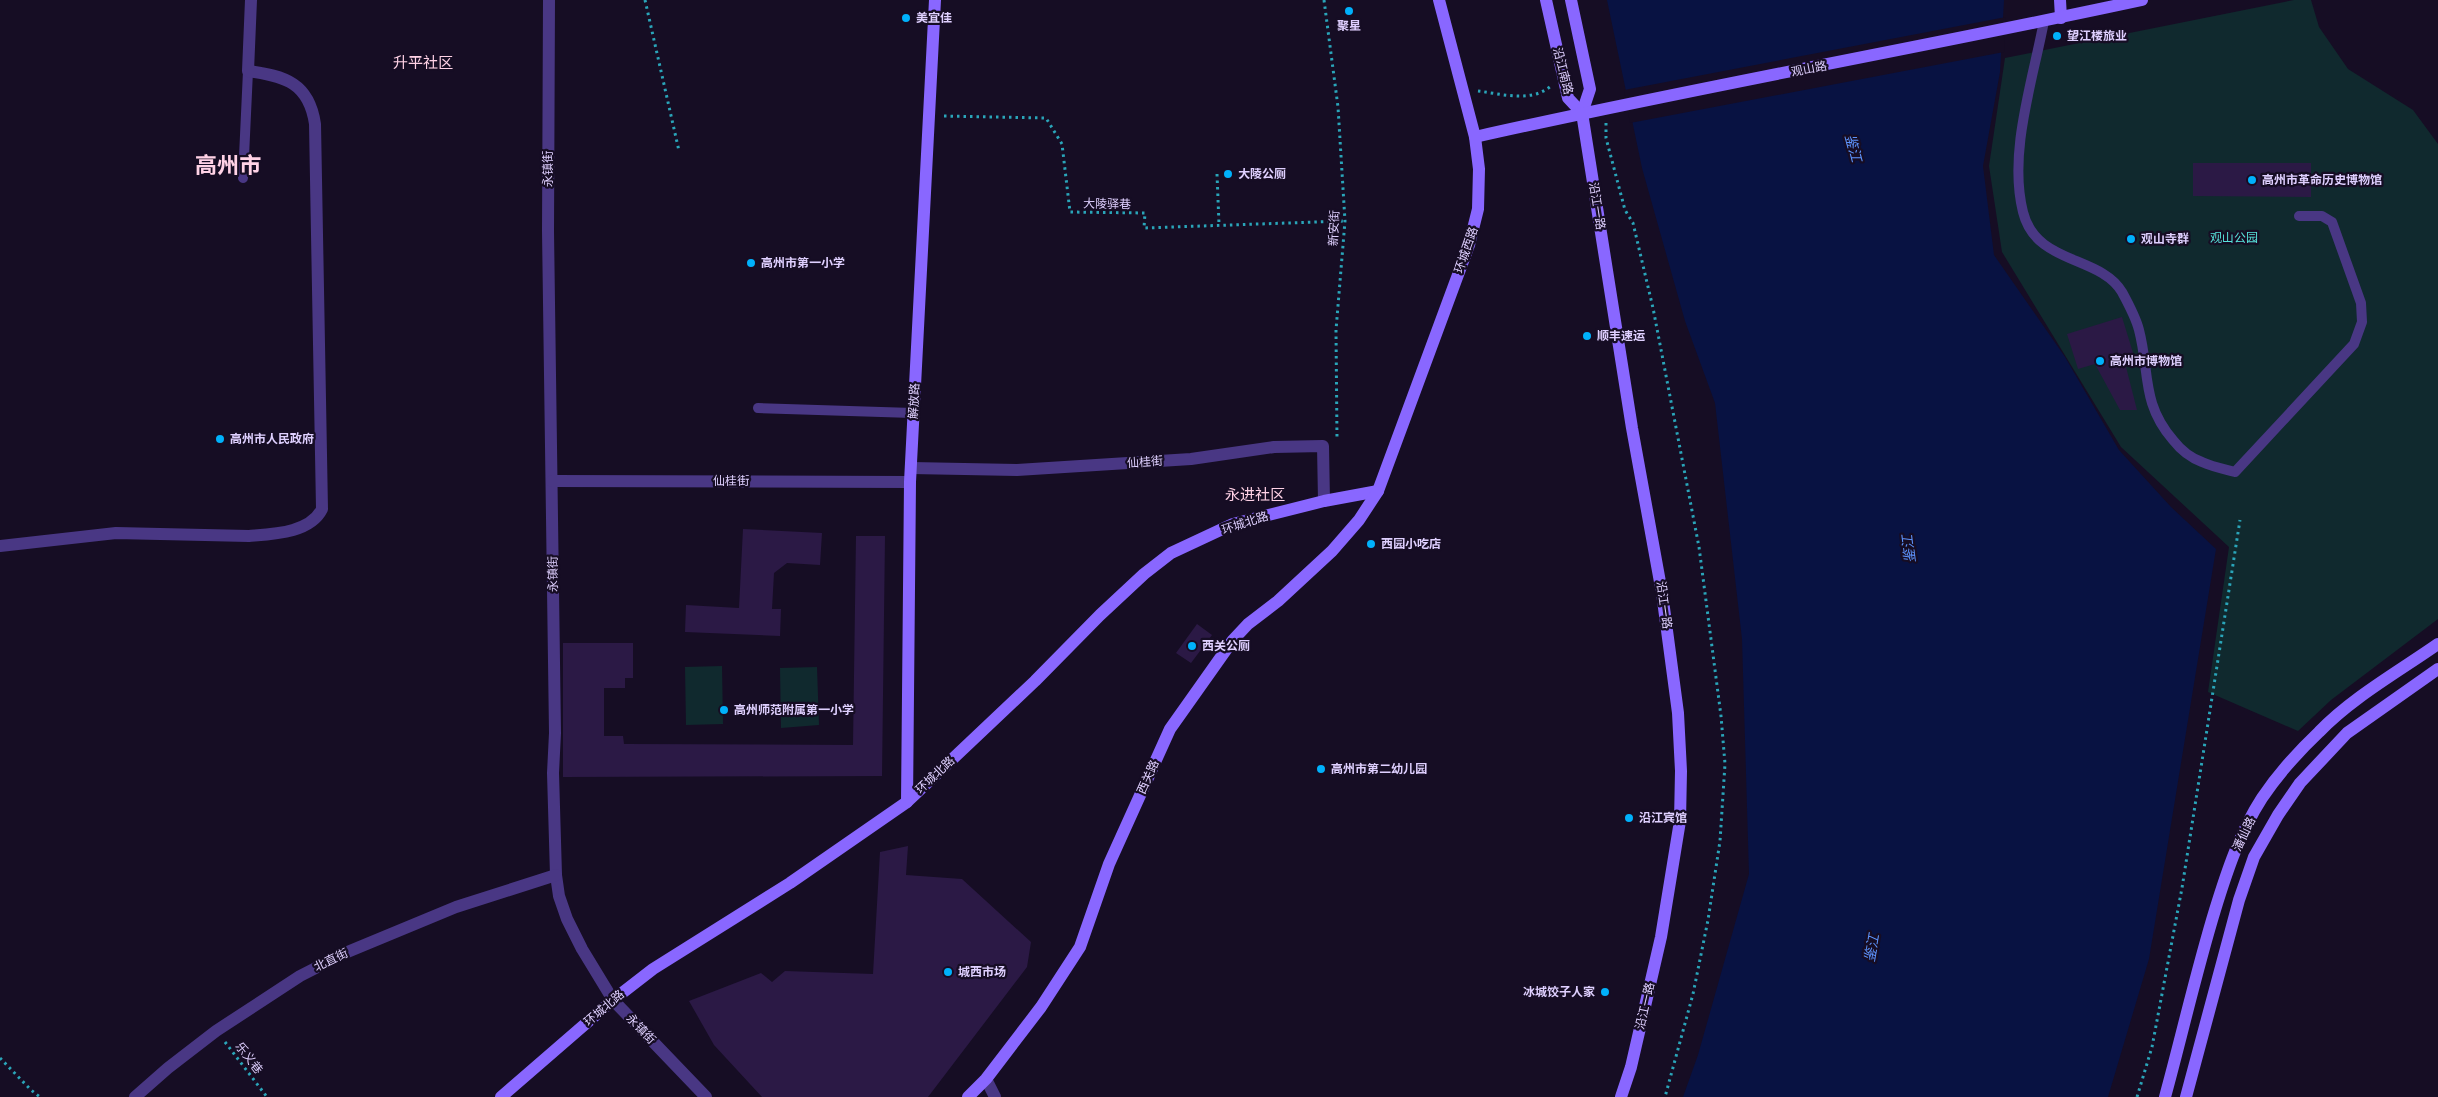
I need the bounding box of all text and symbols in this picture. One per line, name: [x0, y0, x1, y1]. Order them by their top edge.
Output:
marker: 聚星: [1343, 5, 1355, 17]
place label: 美宜佳: [916, 11, 952, 25]
marker: 美宜佳: [900, 12, 912, 24]
place label: 聚星: [1337, 19, 1361, 33]
place label: 望江楼旅业: [2067, 29, 2127, 43]
marker: 望江楼旅业: [2051, 30, 2063, 42]
street label: 沿江南路: [1550, 46, 1576, 96]
district label: 升平社区: [393, 54, 453, 72]
street label: 观山路: [1790, 59, 1828, 79]
water label: 鉴江: [1841, 132, 1865, 166]
street label: 永镇街: [541, 151, 555, 187]
district label: 高州市: [195, 153, 261, 179]
place label: 大陵公厕: [1238, 167, 1286, 181]
marker: 大陵公厕: [1222, 168, 1234, 180]
place label: 高州市革命历史博物馆: [2262, 173, 2382, 187]
marker: 高州市革命历史博物馆: [2246, 174, 2258, 186]
street label: 沿江一路: [1586, 181, 1608, 231]
street label: 大陵驿巷: [1083, 197, 1131, 211]
street label: 新安街: [1326, 210, 1342, 246]
street label: 环城西路: [1452, 225, 1480, 275]
park label: 观山公园: [2210, 231, 2258, 245]
place label: 观山寺群: [2141, 232, 2189, 246]
marker: 观山寺群: [2125, 233, 2137, 245]
place label: 高州市第一小学: [761, 256, 845, 270]
marker: 高州市第一小学: [745, 257, 757, 269]
place label: 顺丰速运: [1597, 329, 1645, 343]
marker: 顺丰速运: [1581, 330, 1593, 342]
place label: 高州市博物馆: [2110, 354, 2182, 368]
marker: 高州市博物馆: [2094, 355, 2106, 367]
street label: 解放路: [906, 383, 922, 419]
place label: 高州市人民政府: [230, 432, 314, 446]
marker: 高州市人民政府: [214, 433, 226, 445]
street label: 仙桂街: [1127, 454, 1163, 470]
street label: 仙桂街: [713, 474, 749, 488]
district label: 永进社区: [1225, 486, 1285, 504]
street label: 环城北路: [1220, 509, 1270, 537]
water label: 鉴江: [1899, 532, 1919, 564]
place label: 西园小吃店: [1381, 537, 1441, 551]
marker: 西园小吃店: [1365, 538, 1377, 550]
street label: 永镇街: [546, 556, 560, 592]
street label: 沿江一路: [1654, 580, 1674, 630]
place label: 西关公厕: [1202, 639, 1250, 653]
marker: 西关公厕: [1186, 640, 1198, 652]
place label: 高州师范附属第一小学: [734, 703, 854, 717]
marker: 高州师范附属第一小学: [718, 704, 730, 716]
street label: 环城北路: [913, 754, 957, 796]
street label: 西关路: [1134, 758, 1162, 796]
place label: 高州市第二幼儿园: [1331, 762, 1427, 776]
marker: 高州市第二幼儿园: [1315, 763, 1327, 775]
place label: 沿江宾馆: [1639, 811, 1687, 825]
marker: 沿江宾馆: [1623, 812, 1635, 824]
street label: 潘仙路: [2230, 815, 2258, 853]
water label: 鉴江: [1861, 931, 1883, 963]
street label: 北直街: [312, 946, 350, 974]
place label: 城西市场: [958, 965, 1006, 979]
marker: 城西市场: [942, 966, 954, 978]
street label: 沿江一路: [1633, 981, 1657, 1031]
place label: 冰城饺子人家: [1523, 985, 1595, 999]
marker: 冰城饺子人家: [1599, 986, 1611, 998]
street label: 环城北路: [581, 987, 627, 1029]
street label: 永镇街: [623, 1011, 659, 1047]
street label: 乐义巷: [232, 1040, 266, 1076]

